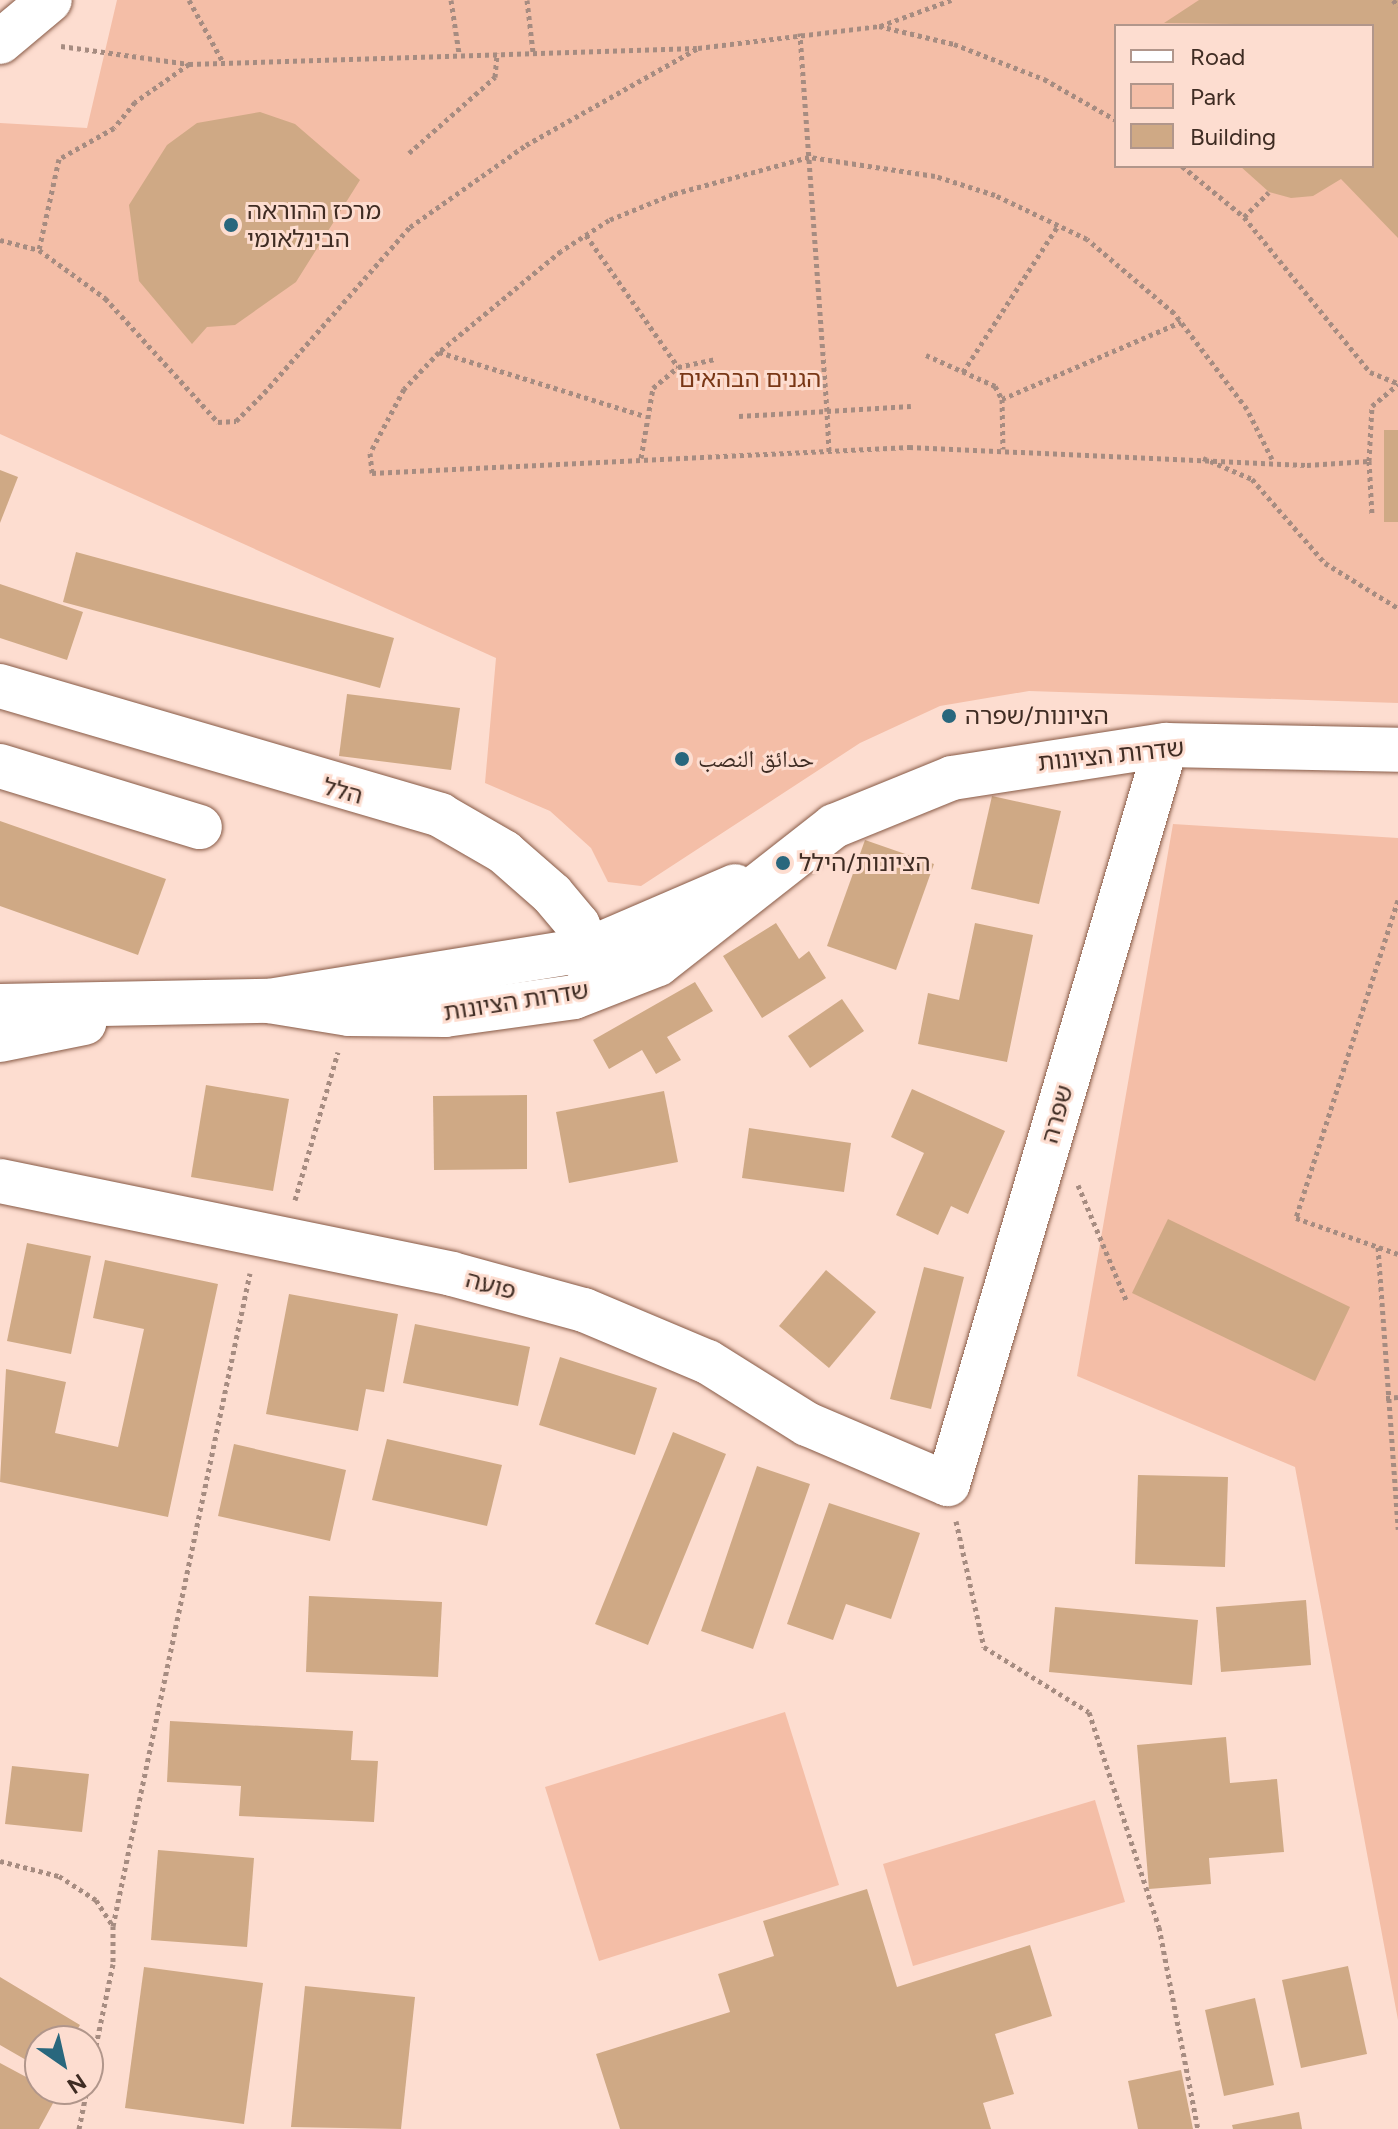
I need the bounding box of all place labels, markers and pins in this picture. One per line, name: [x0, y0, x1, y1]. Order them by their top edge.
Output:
place label: מרכז ההוראה הבינלאומי: [247, 197, 381, 253]
marker: מרכז ההוראה הבינלאומי: [222, 216, 240, 234]
place label: הציונות/שפרה: [965, 702, 1109, 730]
marker: הציונות/שפרה: [940, 707, 958, 725]
place label: حدائق النصب: [698, 745, 814, 773]
marker: حدائق النصب: [673, 750, 691, 768]
place label: הציונות/הילל: [799, 849, 930, 877]
marker: הציונות/הילל: [774, 854, 792, 872]

